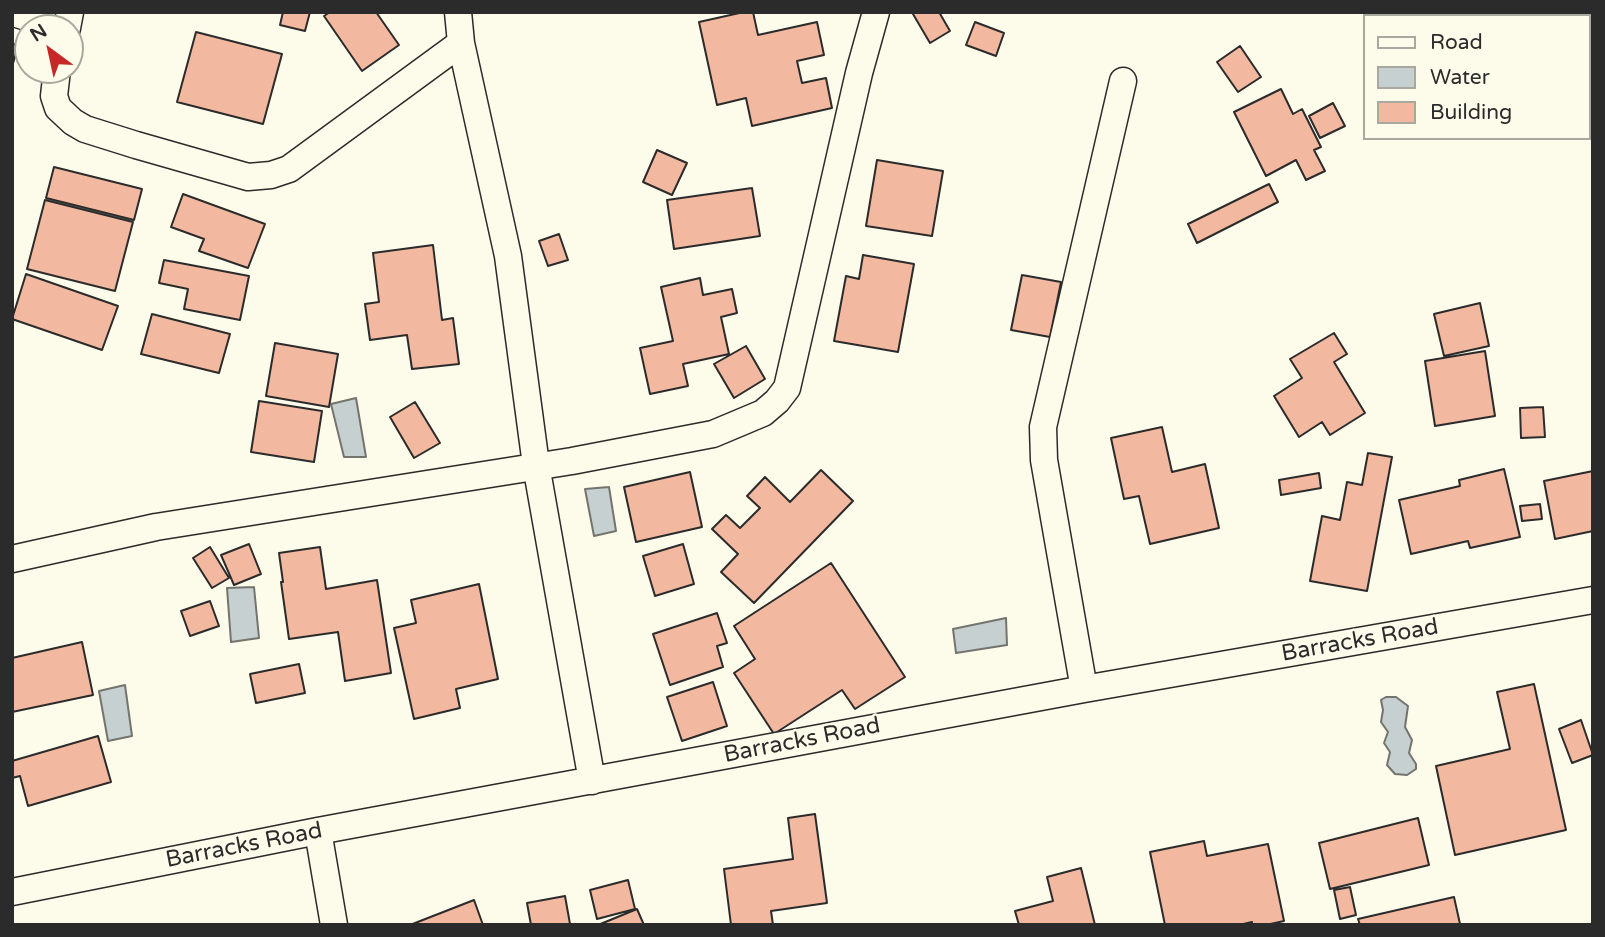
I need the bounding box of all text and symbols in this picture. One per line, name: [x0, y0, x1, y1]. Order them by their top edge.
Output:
north arrow: [14, 14, 84, 84]
legend: [1364, 14, 1591, 140]
text: N: [26, 20, 51, 46]
text: Road: [1430, 30, 1483, 55]
text: Water: [1430, 65, 1490, 90]
text: Building: [1430, 100, 1512, 125]
street label: Barracks Road: [1279, 614, 1441, 668]
street label: Barracks Road: [721, 712, 883, 770]
street label: Barracks Road: [163, 817, 325, 875]

